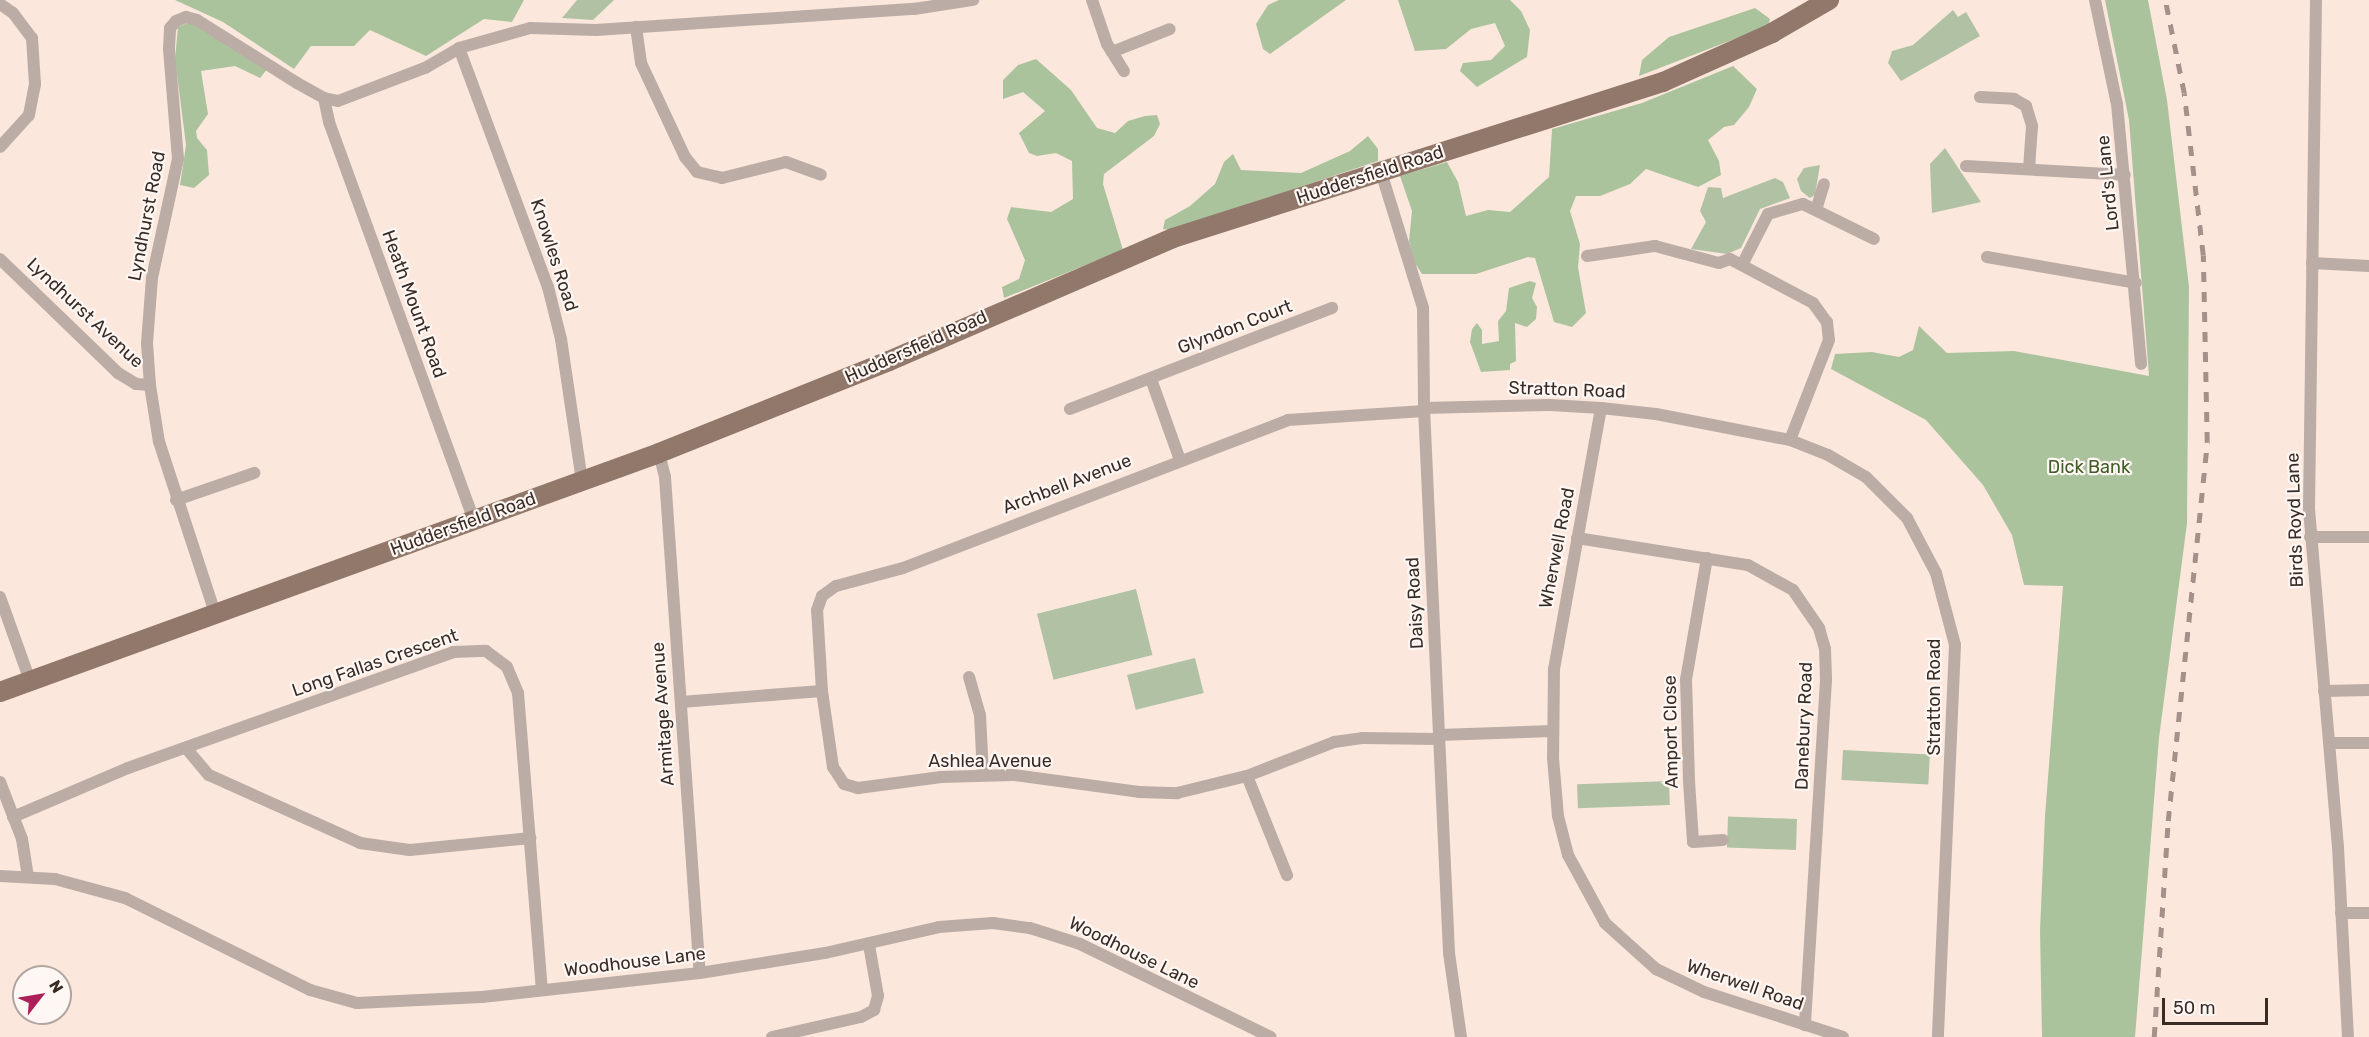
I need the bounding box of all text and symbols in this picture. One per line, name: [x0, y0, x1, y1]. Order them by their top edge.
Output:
street label: Lord's Lane: [2092, 134, 2124, 232]
street label: Huddersfield Road: [1294, 141, 1446, 209]
street label: Lyndhurst Road: [124, 149, 170, 283]
street label: Knowles Road: [526, 196, 582, 314]
street label: Heath Mount Road: [377, 227, 451, 381]
street label: Lyndhurst Avenue: [22, 253, 148, 373]
street label: Glyndon Court: [1175, 295, 1295, 359]
street label: Huddersfield Road: [842, 306, 990, 388]
street label: Stratton Road: [1508, 377, 1626, 403]
street label: Archbell Avenue: [999, 449, 1135, 519]
street label: Birds Royd Lane: [2282, 452, 2308, 588]
park label: Dick Bank: [2048, 456, 2130, 478]
street label: Wherwell Road: [1535, 486, 1579, 610]
street label: Huddersfield Road: [387, 488, 539, 560]
street label: Daisy Road: [1402, 556, 1428, 650]
street label: Long Fallas Crescent: [289, 624, 461, 702]
street label: Stratton Road: [1923, 638, 1945, 756]
street label: Armitage Avenue: [647, 641, 679, 787]
street label: Danebury Road: [1791, 661, 1817, 791]
street label: Amport Close: [1659, 675, 1683, 789]
street label: Ashlea Avenue: [928, 750, 1052, 772]
street label: Woodhouse Lane: [1065, 912, 1203, 994]
street label: Woodhouse Lane: [563, 943, 707, 981]
street label: Wherwell Road: [1684, 955, 1806, 1015]
north arrow: [12, 965, 72, 1025]
text: N: [45, 977, 67, 996]
scale bar: [2165, 986, 2272, 1024]
text: 50 m: [2173, 997, 2216, 1019]

